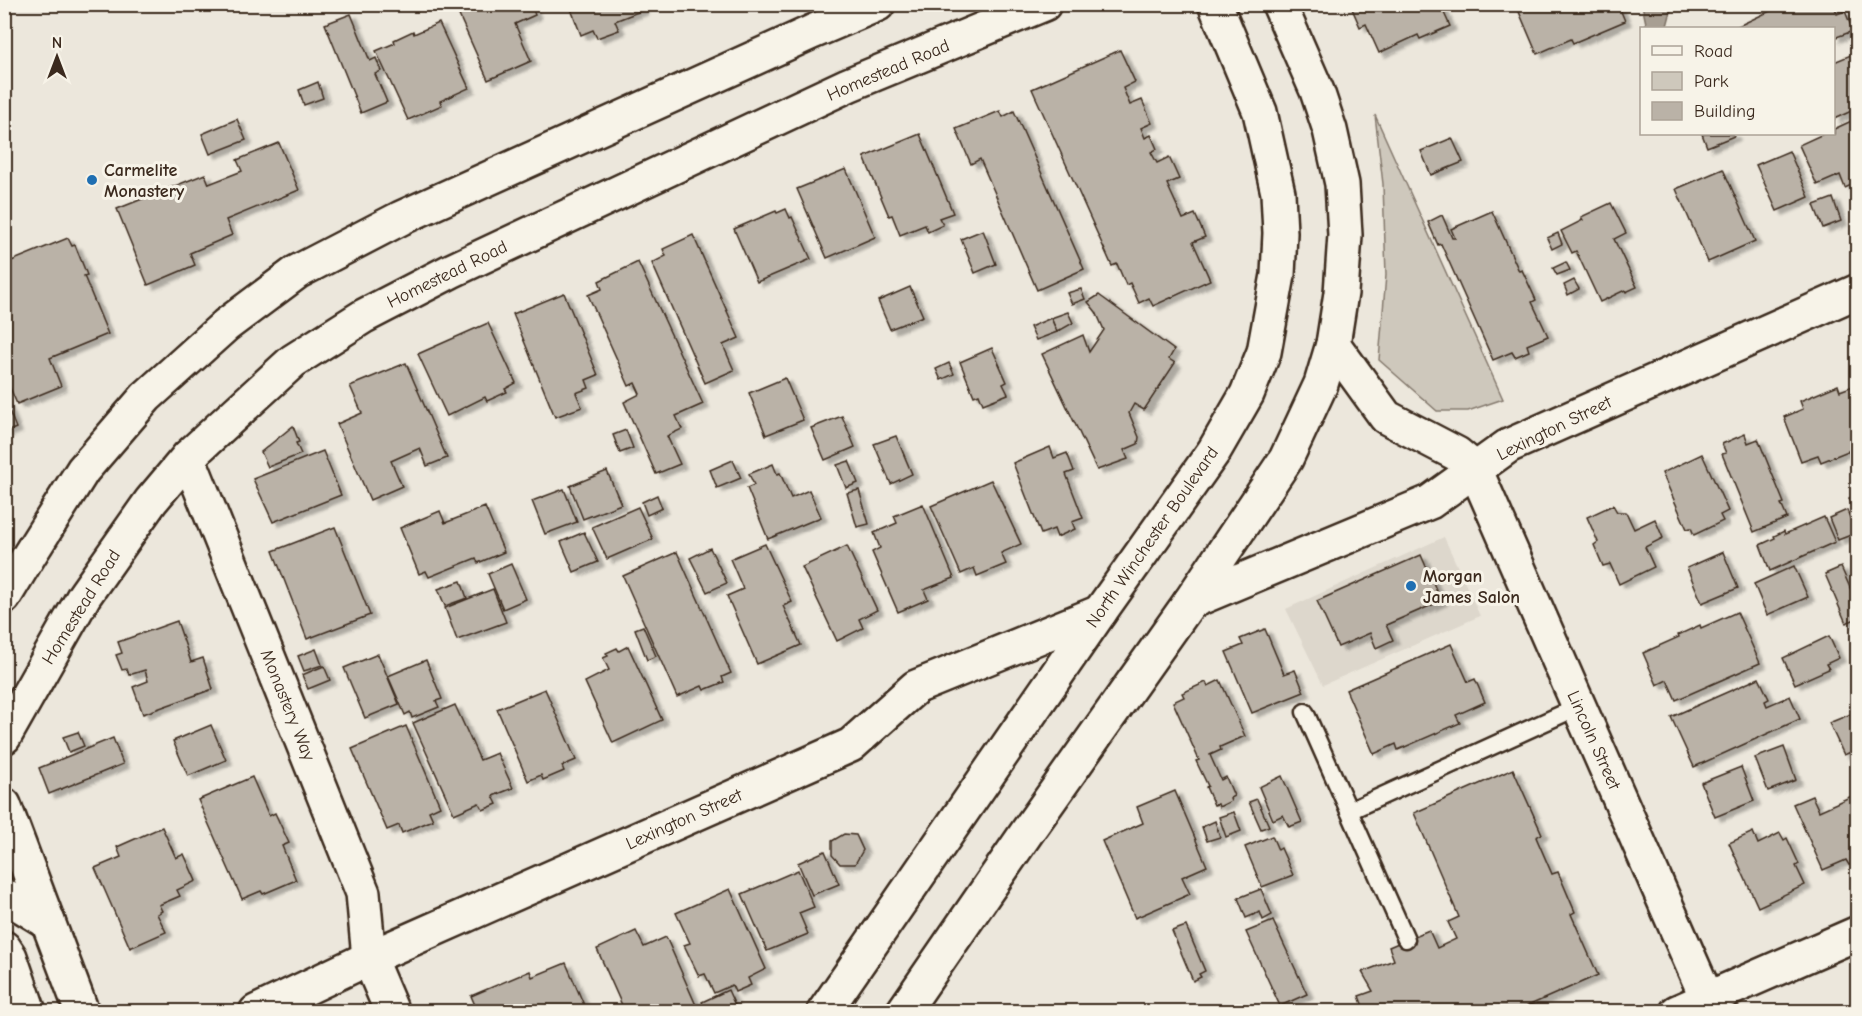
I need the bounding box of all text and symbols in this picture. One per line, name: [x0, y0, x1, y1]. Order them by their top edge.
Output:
north arrow: [27, 27, 87, 87]
legend: [1640, 27, 1835, 135]
text: N: [52, 34, 62, 52]
street label: Homestead Road: [824, 35, 953, 106]
text: Road: [1694, 41, 1733, 62]
text: Park: [1694, 71, 1729, 92]
text: Building: [1694, 101, 1756, 122]
place label: Carmelite Monastery: [104, 160, 185, 202]
marker: Carmelite Monastery: [85, 173, 99, 187]
street label: Homestead Road: [384, 236, 511, 313]
street label: Lexington Street: [1493, 391, 1616, 465]
street label: North Winchester Boulevard: [1082, 443, 1223, 632]
street label: Homestead Road: [38, 546, 125, 668]
place label: Morgan James Salon: [1423, 566, 1520, 608]
marker: Morgan James Salon: [1404, 579, 1418, 593]
street label: Monastery Way: [256, 647, 320, 765]
street label: Lincoln Street: [1562, 687, 1625, 794]
street label: Lexington Street: [623, 784, 746, 854]

